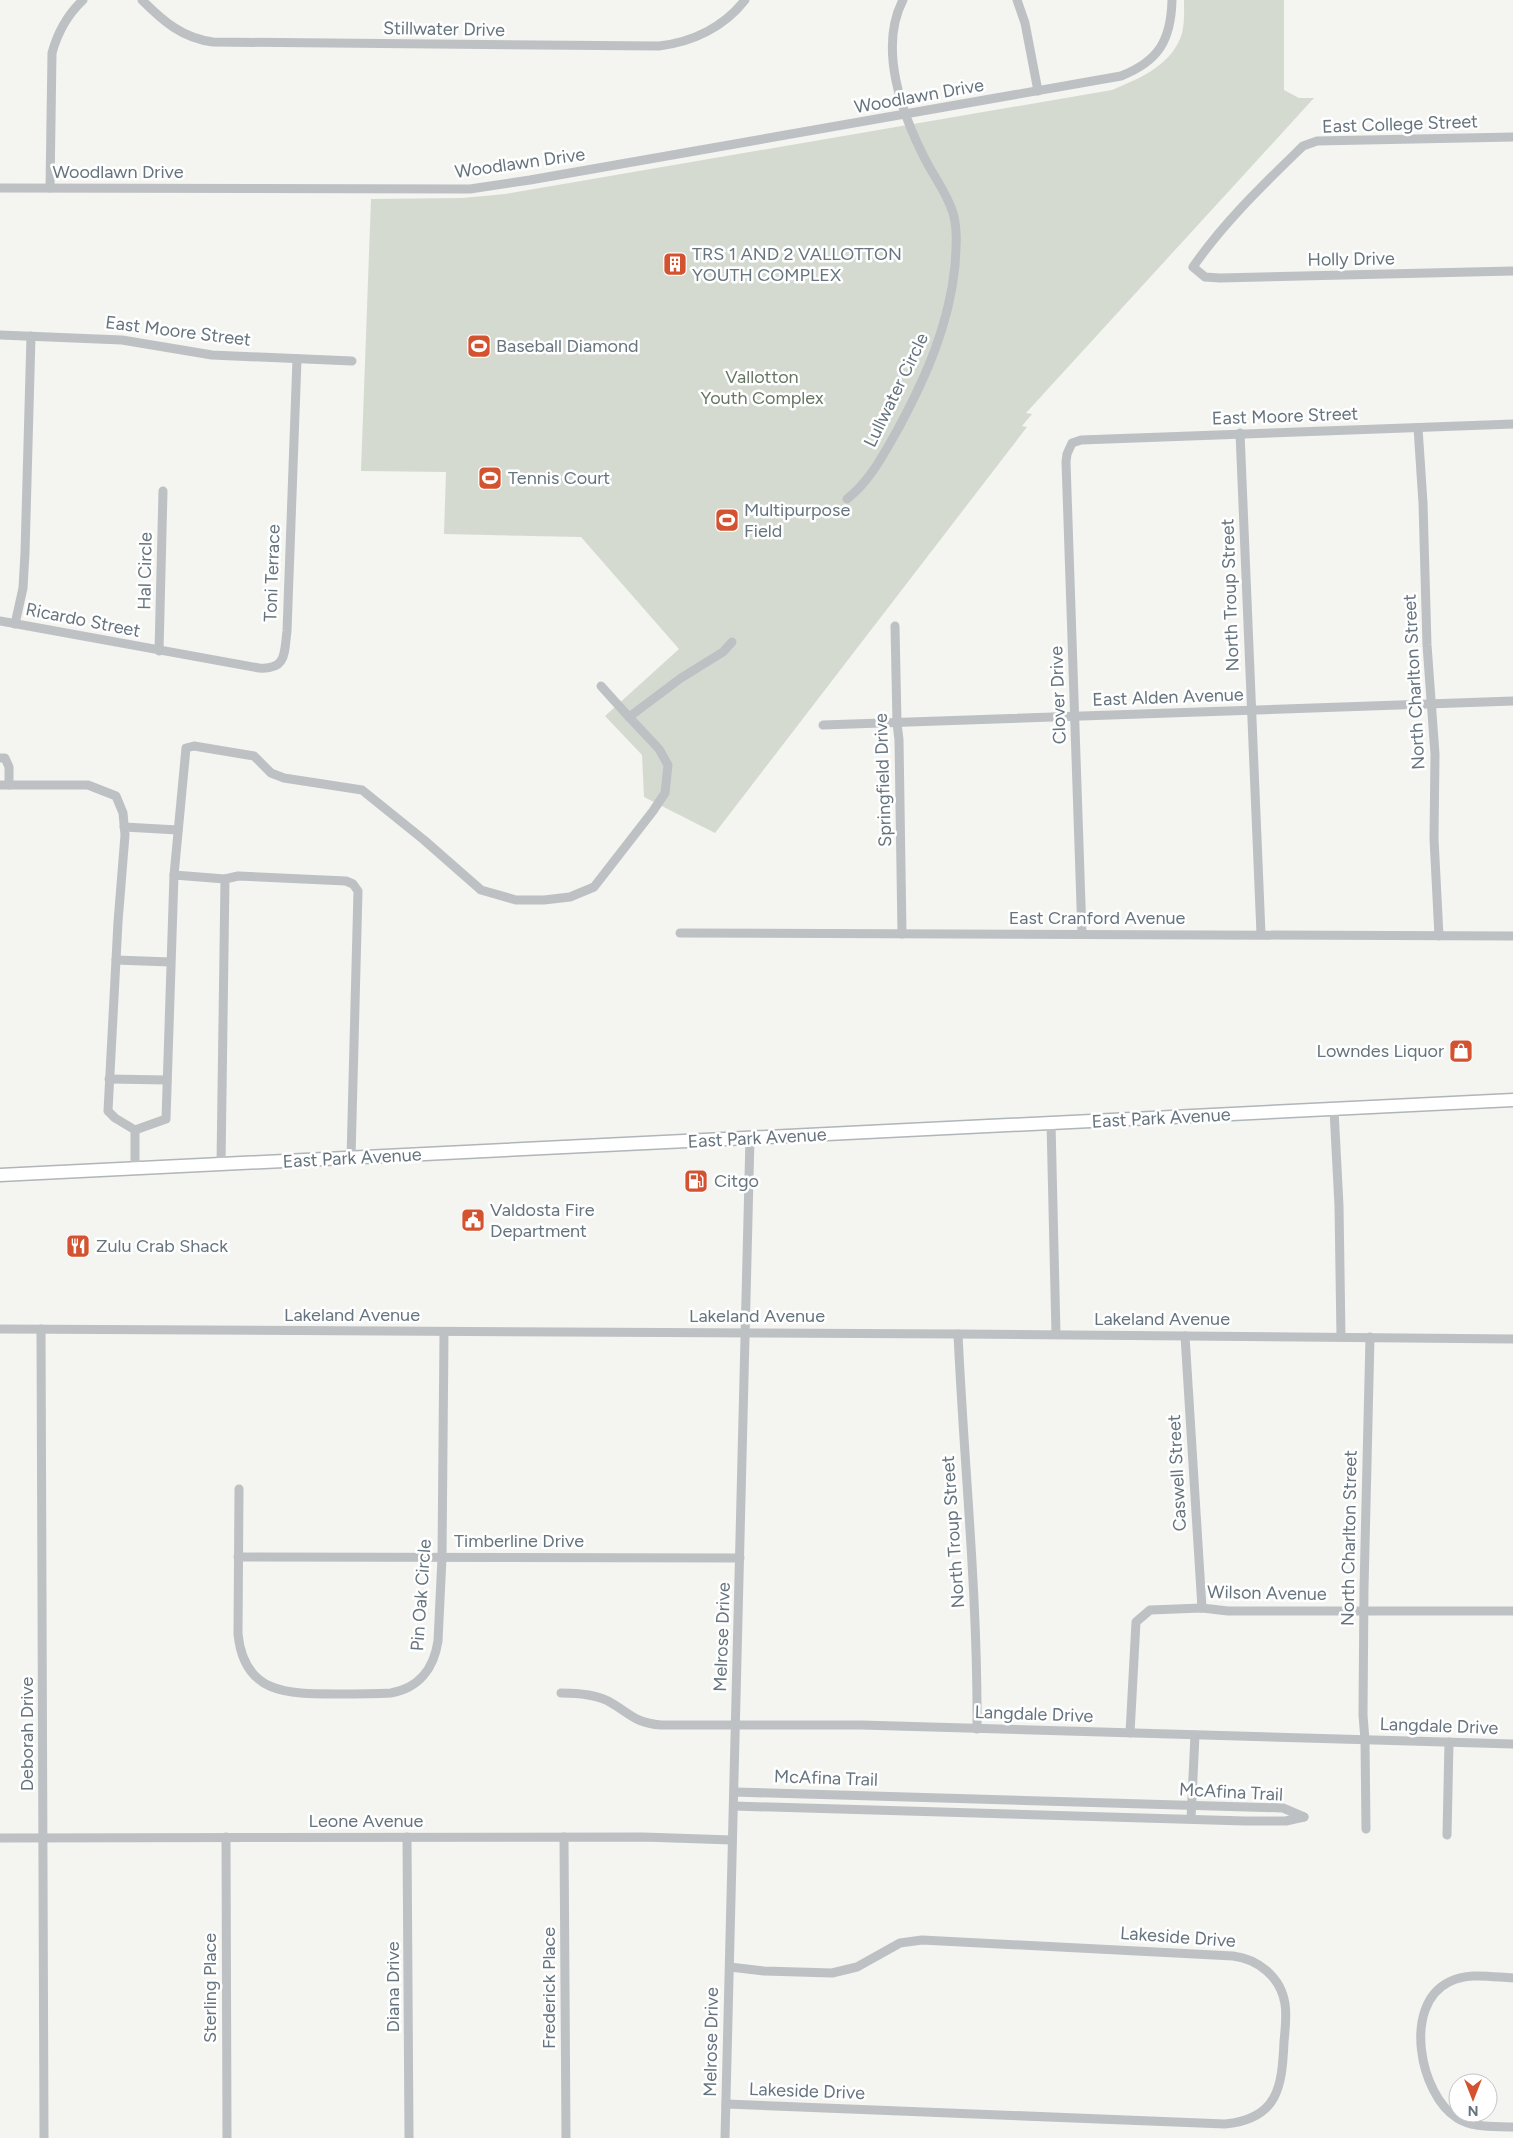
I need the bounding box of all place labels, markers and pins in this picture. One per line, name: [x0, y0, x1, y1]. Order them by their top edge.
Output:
place label: TRS 1 AND 2 VALLOTTON YOUTH COMPLEX: [692, 243, 902, 286]
building icon: TRS 1 AND 2 VALLOTTON YOUTH COMPLEX: [662, 251, 688, 277]
sports icon: Baseball Diamond: [466, 333, 492, 359]
place label: Baseball Diamond: [496, 335, 639, 357]
sports icon: Tennis Court: [477, 465, 503, 491]
place label: Tennis Court: [508, 467, 610, 489]
place label: Multipurpose Field: [744, 499, 850, 542]
sports icon: Multipurpose Field: [714, 507, 740, 533]
shop icon: Lowndes Liquor: [1448, 1038, 1474, 1064]
place label: Lowndes Liquor: [1317, 1040, 1444, 1062]
fuel station icon: Citgo: [683, 1168, 709, 1194]
place label: Citgo: [714, 1170, 759, 1192]
place label: Valdosta Fire Department: [490, 1199, 595, 1242]
public building icon: Valdosta Fire Department: [460, 1207, 486, 1233]
restaurant icon: Zulu Crab Shack: [65, 1233, 91, 1259]
place label: Zulu Crab Shack: [96, 1235, 228, 1257]

